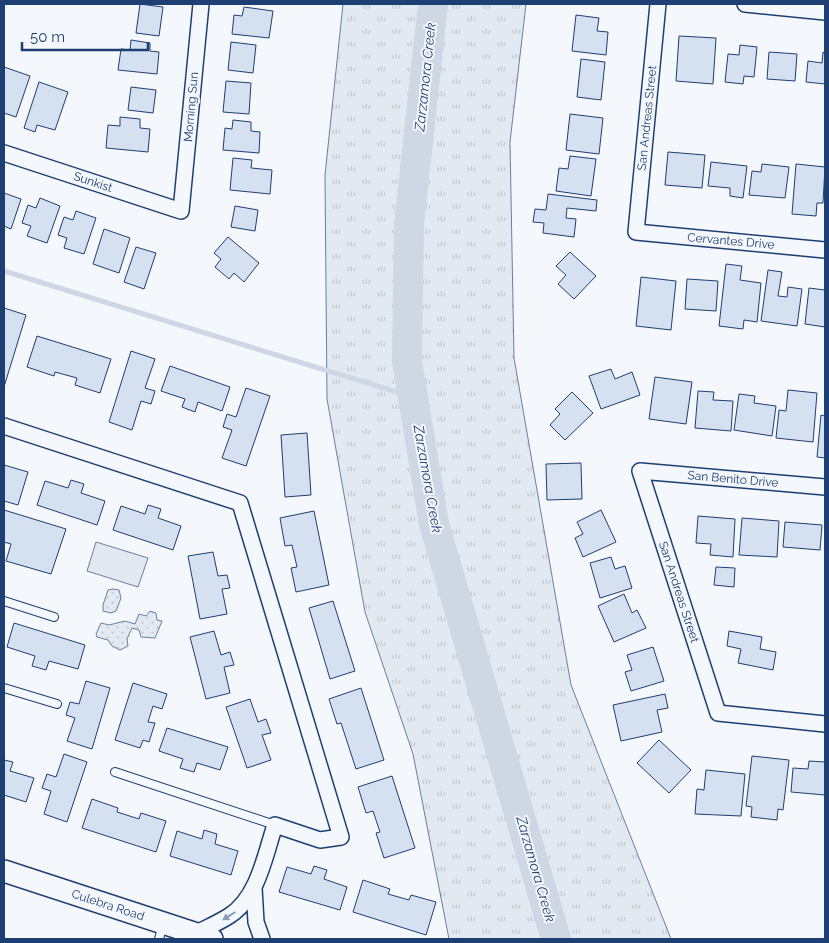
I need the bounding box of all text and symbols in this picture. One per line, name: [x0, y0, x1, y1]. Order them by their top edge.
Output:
scale bar: [22, 20, 149, 52]
water label: Zarzamora Creek: [411, 21, 439, 133]
text: 50 m: [30, 28, 65, 46]
street label: San Andreas Street: [635, 65, 659, 171]
street label: Morning Sun: [181, 71, 201, 143]
street label: Sunkist: [72, 169, 114, 195]
street label: Cervantes Drive: [687, 230, 775, 252]
water label: Zarzamora Creek: [410, 423, 445, 535]
street label: San Benito Drive: [687, 468, 779, 490]
street label: San Andreas Street: [656, 540, 702, 644]
water label: Zarzamora Creek: [513, 813, 559, 924]
street label: Culebra Road: [70, 887, 146, 923]
one-way arrow: [222, 911, 235, 920]

